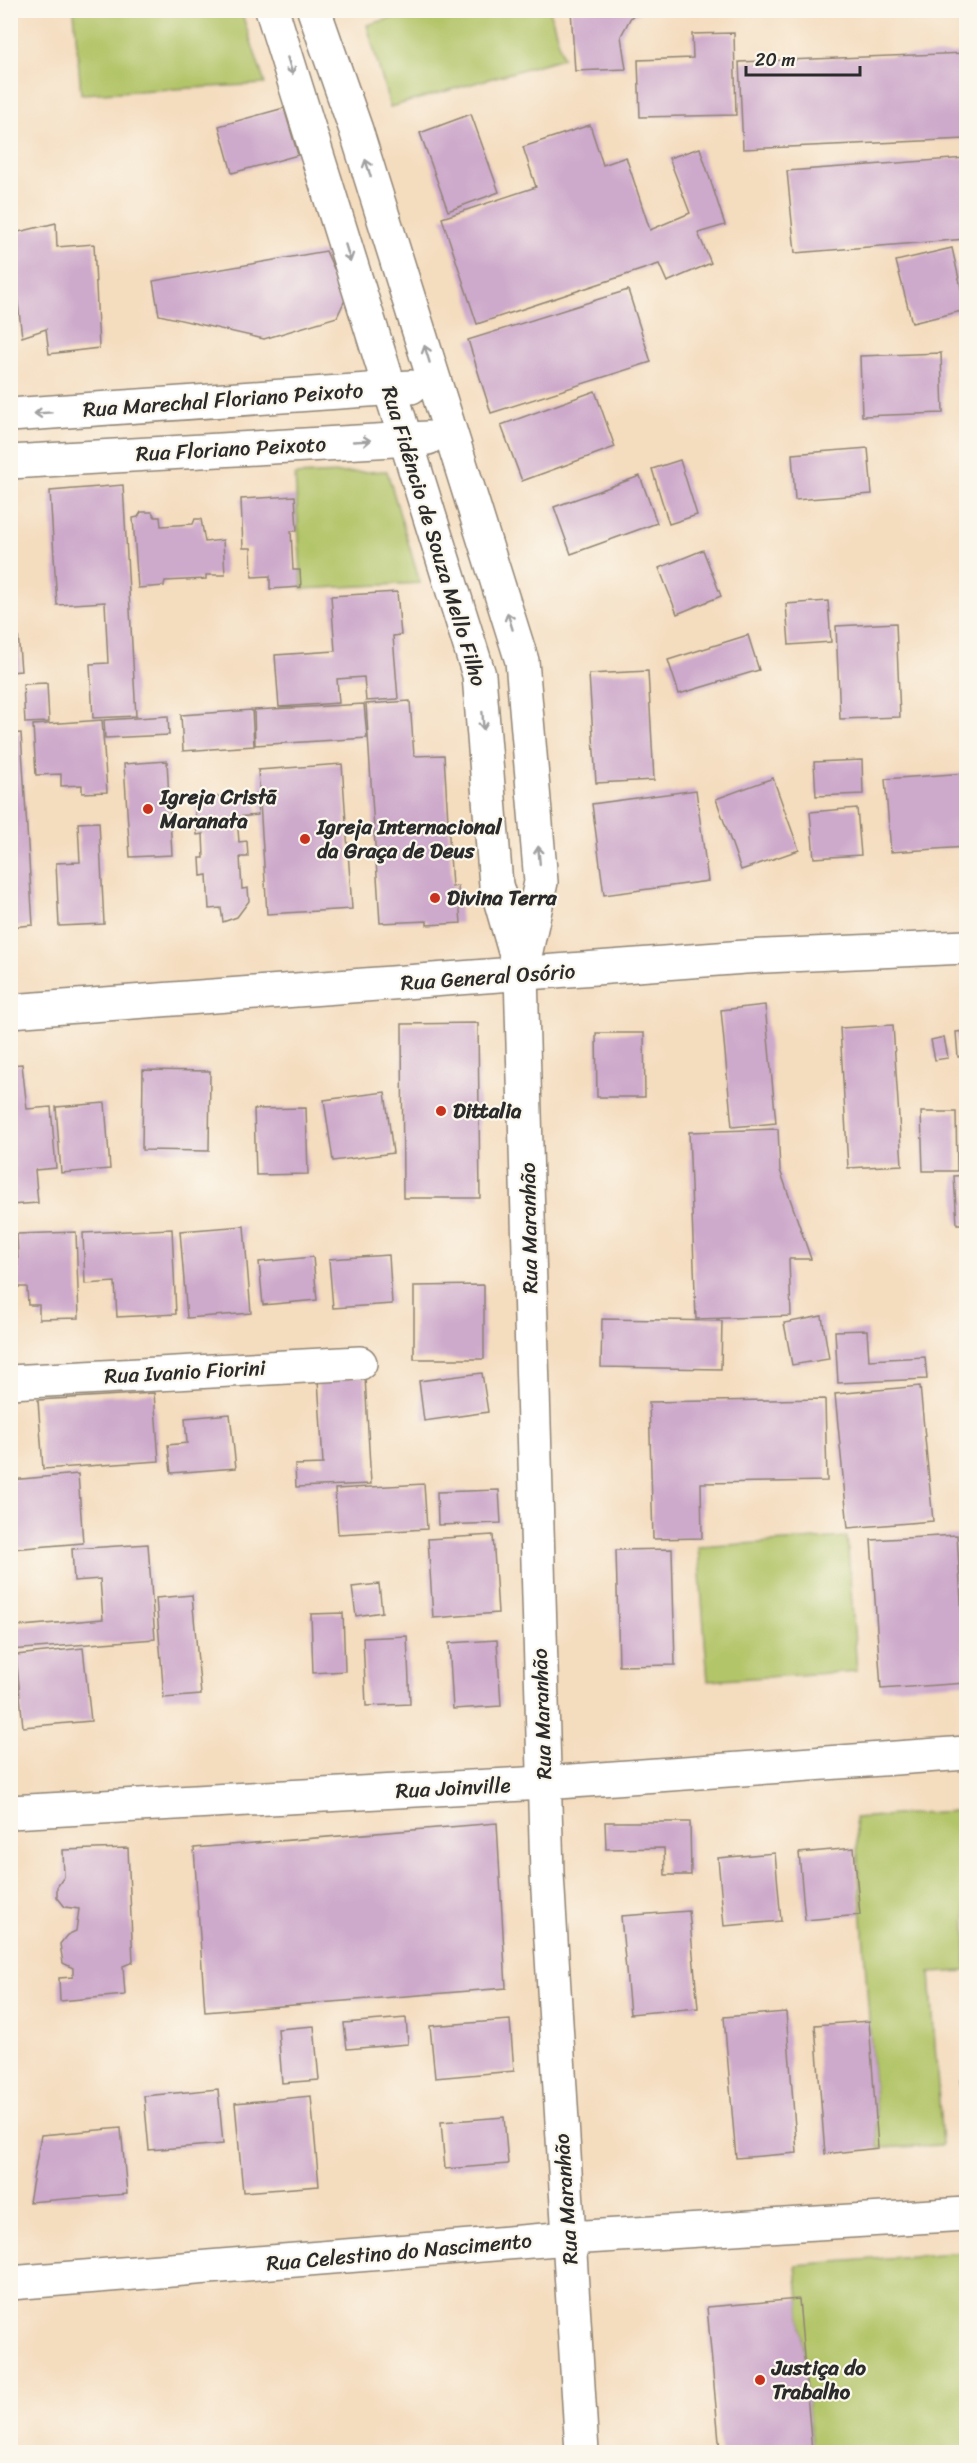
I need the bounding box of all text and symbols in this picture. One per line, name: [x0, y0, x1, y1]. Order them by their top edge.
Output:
scale bar: [746, 39, 860, 77]
text: 20 m: [755, 44, 795, 76]
one-way arrow: [285, 56, 296, 75]
one-way arrow: [362, 159, 373, 178]
one-way arrow: [343, 243, 354, 262]
one-way arrow: [420, 345, 431, 364]
street label: Rua Marechal Floriano Peixoto: [82, 371, 365, 429]
street label: Rua Fidêncio de Souza Mello Filho: [370, 381, 498, 691]
one-way arrow: [33, 408, 53, 419]
street label: Rua Floriano Peixoto: [135, 425, 327, 473]
one-way arrow: [352, 436, 372, 447]
one-way arrow: [504, 612, 515, 631]
one-way arrow: [478, 711, 489, 731]
place label: Igreja Cristã Maranata: [159, 778, 278, 840]
marker: Igreja Cristã Maranata: [141, 802, 155, 816]
place label: Igreja Internacional da Graça de Deus: [316, 808, 502, 870]
marker: Igreja Internacional da Graça de Deus: [298, 832, 312, 846]
one-way arrow: [533, 846, 544, 865]
place label: Divina Terra: [447, 879, 558, 917]
marker: Divina Terra: [428, 891, 442, 905]
street label: Rua General Osório: [399, 952, 577, 1002]
place label: Dittalia: [453, 1092, 522, 1130]
marker: Dittalia: [434, 1104, 448, 1118]
street label: Rua Maranhão: [509, 1162, 549, 1294]
street label: Rua Ivanio Fiorini: [103, 1349, 268, 1395]
street label: Rua Maranhão: [521, 1647, 563, 1780]
street label: Rua Joinville: [395, 1766, 511, 1810]
street label: Rua Maranhão: [542, 2132, 590, 2266]
street label: Rua Celestino do Nascimento: [265, 2221, 534, 2283]
place label: Justiça do Trabalho: [771, 2349, 866, 2411]
marker: Justiça do Trabalho: [753, 2373, 767, 2387]

